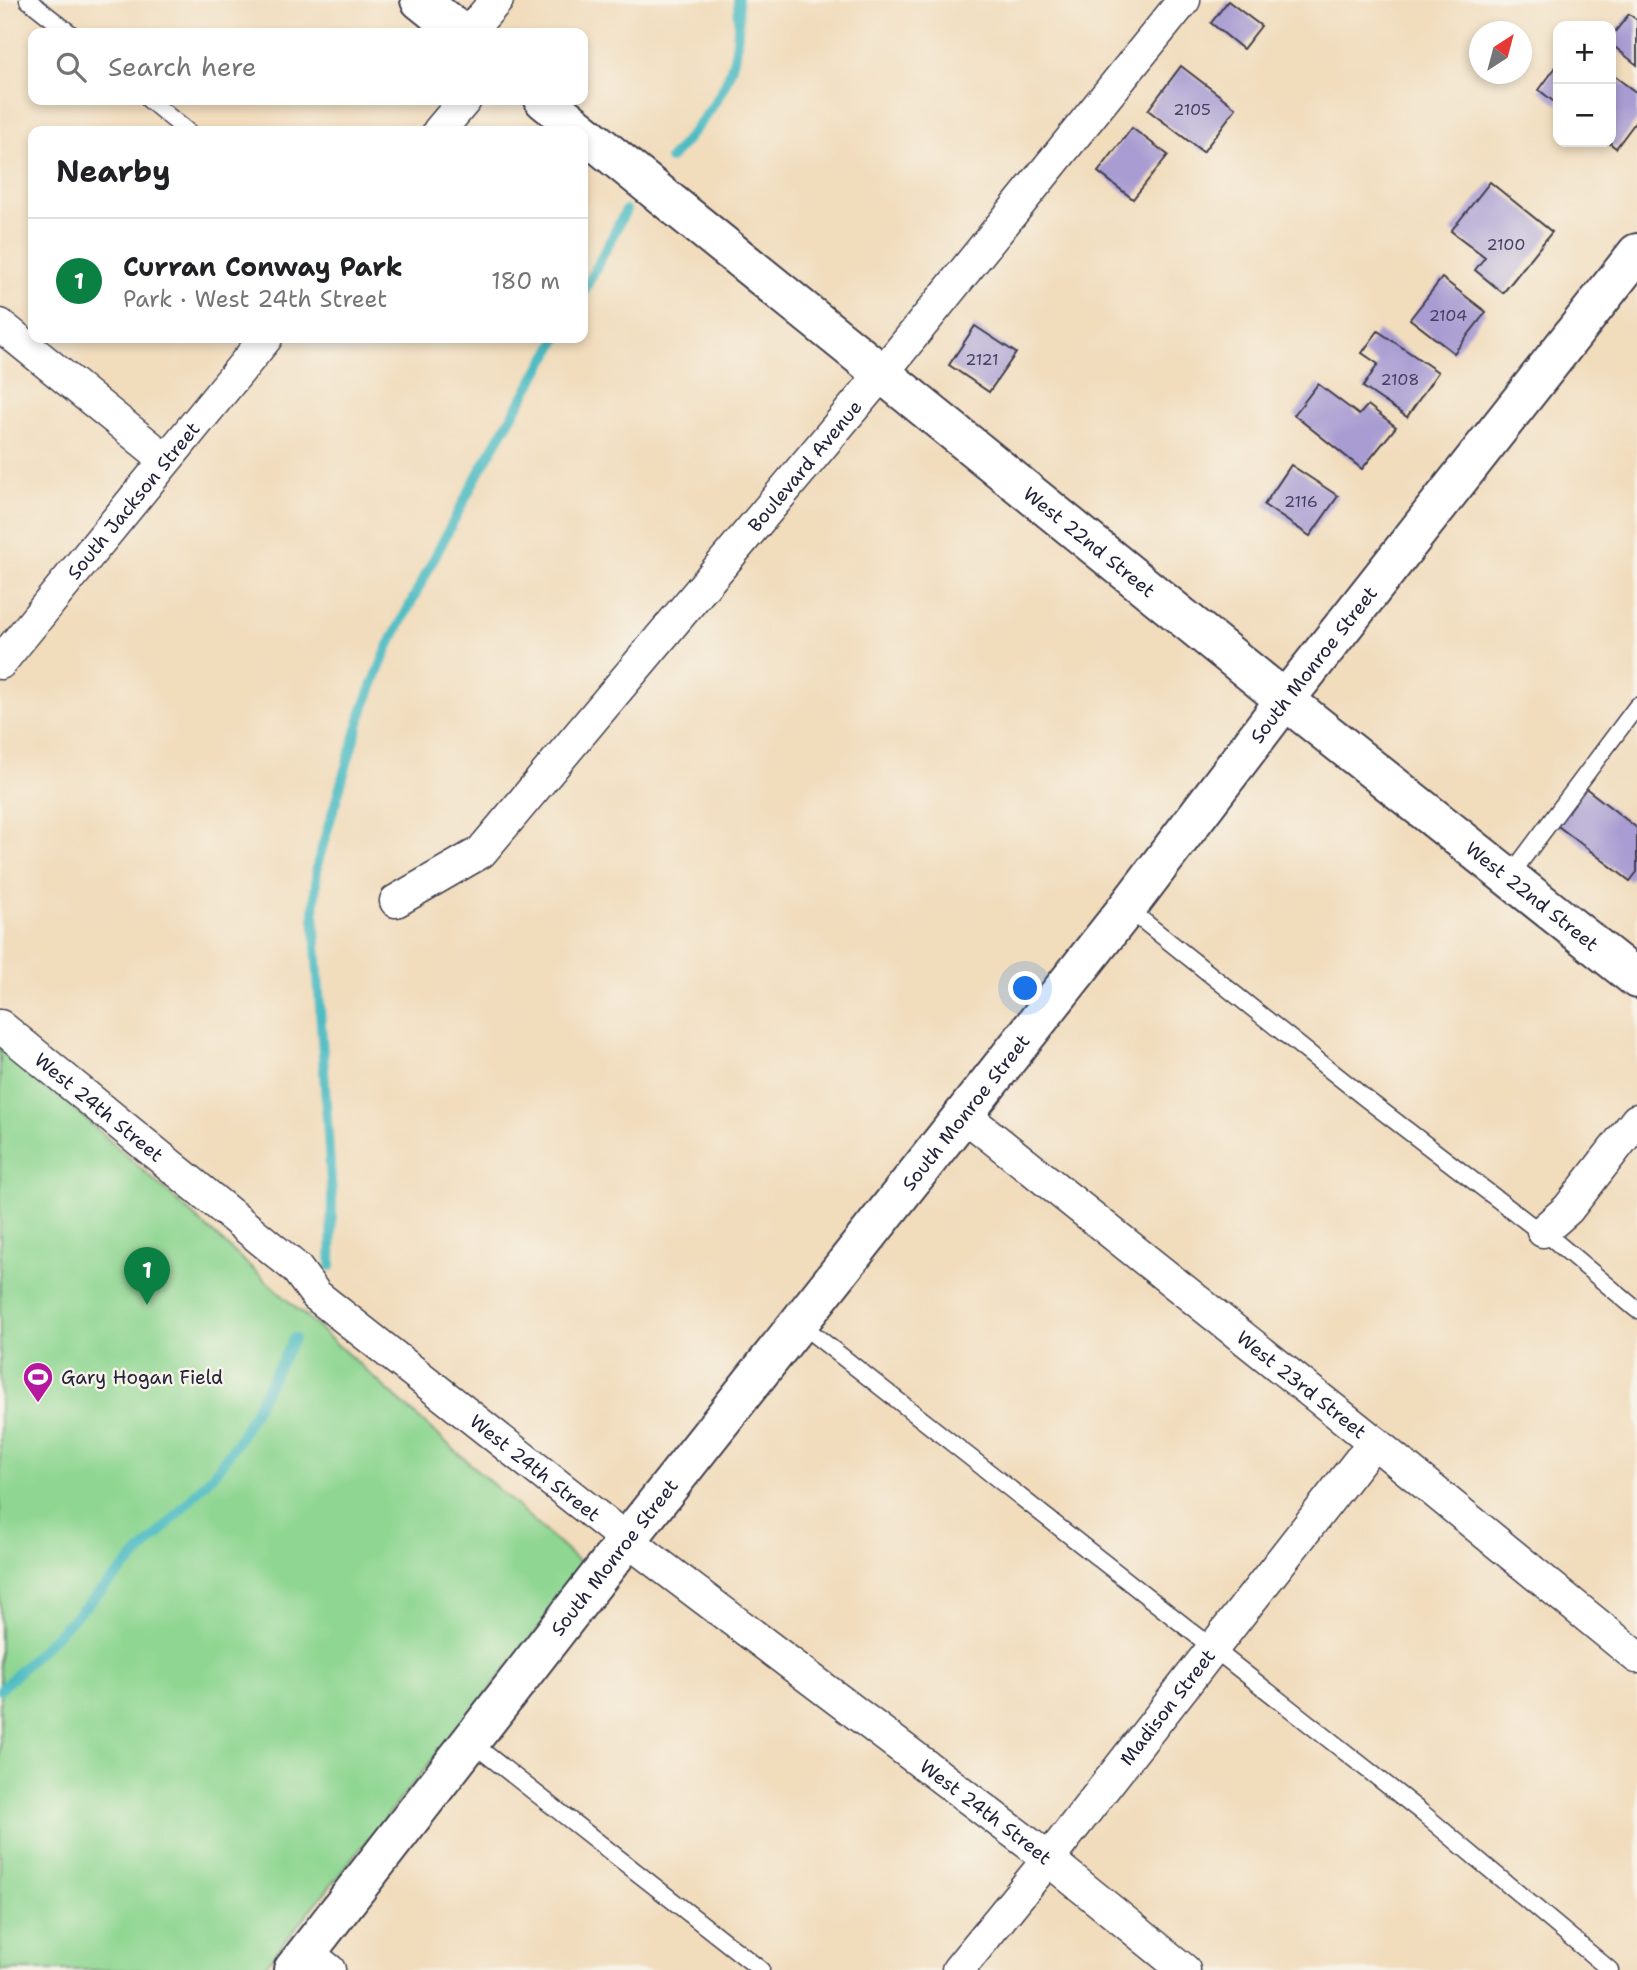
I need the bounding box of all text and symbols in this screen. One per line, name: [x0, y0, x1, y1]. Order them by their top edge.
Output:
north arrow: [1469, 21, 1532, 84]
map controls: [1553, 21, 1616, 147]
button: +: [1553, 21, 1616, 84]
search box: [28, 28, 588, 105]
icon: search: [52, 48, 90, 86]
text: Search here: [108, 49, 257, 84]
button: −: [1553, 84, 1616, 147]
house number: 2105: [1173, 99, 1211, 120]
text: Nearby: [56, 151, 171, 192]
house number: 2100: [1487, 234, 1525, 255]
text: Curran Conway Park: [123, 249, 403, 284]
text: 1: [74, 266, 84, 296]
text: 180 m: [491, 266, 560, 296]
text: Park · West 24th Street: [123, 284, 387, 314]
house number: 2104: [1429, 305, 1467, 326]
house number: 2121: [965, 349, 999, 370]
house number: 2108: [1381, 369, 1419, 390]
street label: Boulevard Avenue: [742, 395, 868, 537]
street label: South Jackson Street: [61, 417, 205, 585]
street label: West 22nd Street: [1018, 481, 1160, 603]
house number: 2116: [1284, 491, 1318, 512]
street label: South Monroe Street: [1245, 581, 1383, 748]
street label: West 22nd Street: [1460, 836, 1604, 957]
your location: [1008, 971, 1042, 1005]
street label: South Monroe Street: [896, 1029, 1035, 1196]
street label: West 24th Street: [29, 1047, 168, 1168]
pin: 1: [124, 1247, 170, 1305]
street label: West 23rd Street: [1231, 1325, 1372, 1444]
sports icon: Gary Hogan Field: [21, 1360, 55, 1404]
place label: Gary Hogan Field: [61, 1365, 223, 1390]
street label: West 24th Street: [465, 1409, 605, 1527]
street label: South Monroe Street: [545, 1474, 684, 1641]
street label: Madison Street: [1114, 1644, 1221, 1771]
street label: West 24th Street: [915, 1754, 1057, 1870]

